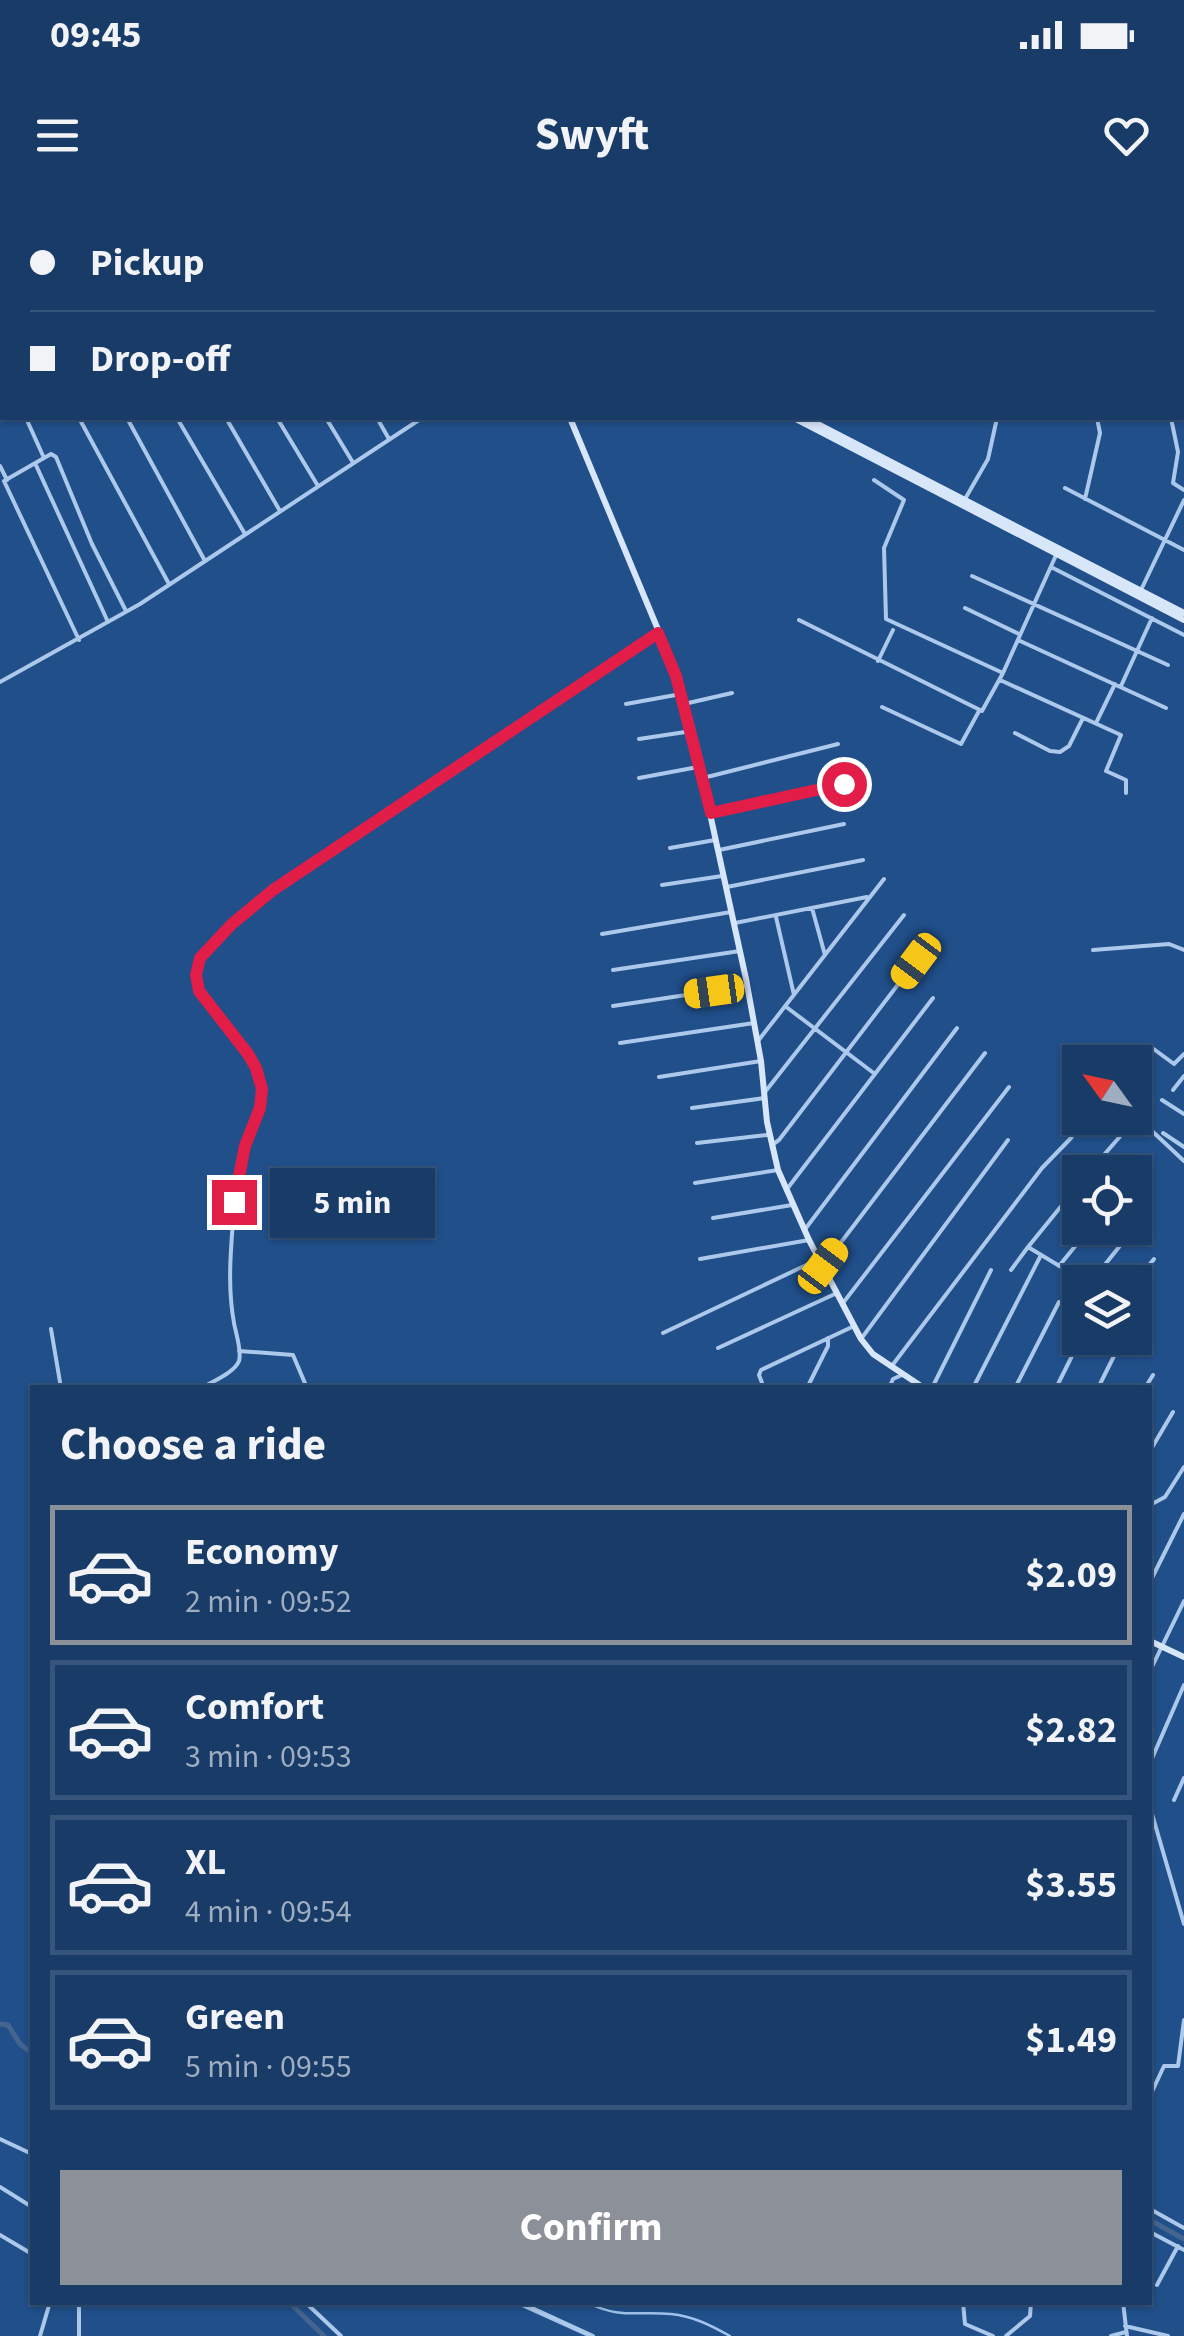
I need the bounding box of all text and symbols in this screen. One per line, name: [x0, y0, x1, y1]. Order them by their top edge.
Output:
text: 09:45: [50, 8, 142, 62]
text: Swyft: [535, 103, 649, 167]
icon: menu: [30, 108, 85, 163]
icon: heart: [1099, 108, 1154, 163]
text: Pickup: [90, 236, 204, 290]
text: Drop-off: [90, 332, 230, 386]
route start: [822, 762, 867, 807]
car: [886, 928, 946, 994]
car: [682, 972, 746, 1010]
north arrow: [1062, 1045, 1152, 1135]
map controls: [1062, 1045, 1152, 1355]
button: locate: [1062, 1155, 1152, 1245]
callout: 5 min: [269, 1167, 434, 1237]
route end: [212, 1180, 257, 1225]
text: 5 min: [314, 1180, 391, 1226]
car: [793, 1233, 853, 1299]
button: layers: [1062, 1265, 1152, 1355]
text: Choose a ride: [60, 1413, 326, 1477]
text: Economy: [185, 1525, 338, 1579]
icon: car: [65, 1530, 155, 1620]
text: $2.09: [1025, 1548, 1117, 1602]
text: 2 min · 09:52: [185, 1579, 352, 1625]
text: Comfort: [185, 1680, 324, 1734]
icon: car: [65, 1685, 155, 1775]
text: $2.82: [1025, 1703, 1117, 1757]
text: 3 min · 09:53: [185, 1734, 352, 1780]
text: XL: [185, 1835, 226, 1889]
icon: car: [65, 1840, 155, 1930]
text: $3.55: [1025, 1858, 1117, 1912]
text: 4 min · 09:54: [185, 1889, 352, 1935]
text: Green: [185, 1990, 285, 2044]
icon: car: [65, 1995, 155, 2085]
text: $1.49: [1025, 2013, 1117, 2067]
text: 5 min · 09:55: [185, 2044, 352, 2090]
button: Confirm: [60, 2170, 1122, 2285]

